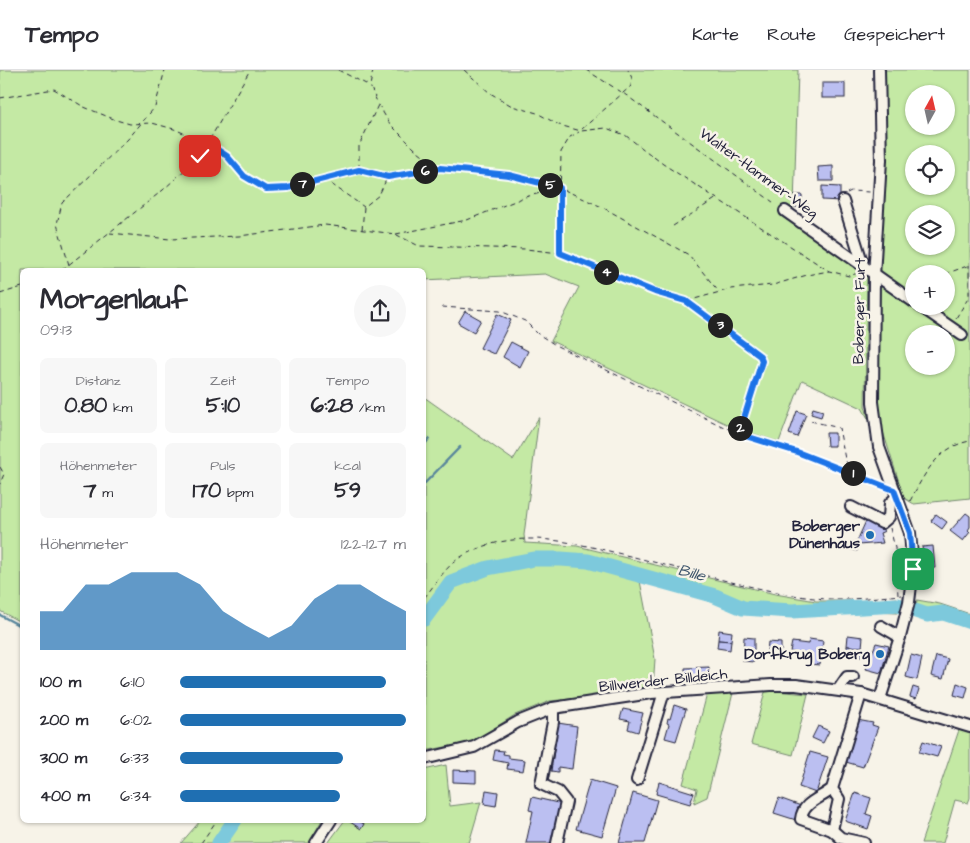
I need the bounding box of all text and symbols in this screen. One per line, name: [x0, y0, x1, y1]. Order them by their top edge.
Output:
text: Tempo: [25, 18, 98, 52]
text: Karte: [692, 22, 739, 47]
text: Route: [767, 22, 816, 47]
text: Gespeichert: [844, 22, 945, 47]
north arrow: [905, 85, 955, 135]
map controls: [905, 85, 955, 375]
street label: Walter-Hammer-Weg: [694, 123, 823, 225]
pin: [179, 135, 221, 177]
icon: check: [186, 142, 214, 170]
button: locate: [905, 145, 955, 195]
pin: 6: [412, 158, 438, 184]
text: 6: [421, 161, 430, 181]
pin: 7: [290, 172, 314, 196]
pin: 5: [538, 172, 562, 198]
text: 7: [298, 174, 307, 194]
text: 5: [546, 175, 555, 195]
button: layers: [905, 205, 955, 255]
street label: Boberger Furt: [848, 258, 872, 364]
pin: 4: [594, 260, 618, 284]
text: 4: [602, 262, 611, 282]
button: +: [905, 265, 955, 315]
text: Morgenlauf: [40, 280, 187, 319]
button: share: [354, 285, 406, 337]
pin: 3: [708, 312, 732, 338]
text: 3: [717, 315, 724, 335]
text: 09:13: [40, 319, 72, 341]
button: −: [905, 325, 955, 375]
text: Distanz: [76, 371, 121, 391]
text: Zeit: [210, 371, 236, 391]
text: Tempo: [326, 371, 369, 391]
text: 0.80: [64, 391, 107, 420]
text: 5:10: [206, 391, 240, 420]
text: 6:28: [311, 391, 353, 420]
text: km: [107, 398, 132, 418]
text: /km: [353, 398, 385, 418]
pin: 2: [728, 416, 752, 440]
text: 2: [736, 418, 745, 438]
text: Höhenmeter: [60, 456, 137, 476]
text: Puls: [210, 456, 236, 476]
text: kcal: [334, 456, 361, 476]
pin: 1: [840, 460, 866, 486]
text: 1: [853, 463, 854, 483]
text: 7: [84, 476, 97, 505]
text: 170: [192, 476, 221, 505]
text: 59: [334, 476, 361, 505]
text: m: [97, 483, 113, 503]
text: bpm: [221, 483, 254, 503]
place label: Boberger Dünenhaus: [789, 516, 861, 554]
marker: Boberger Dünenhaus: [864, 529, 876, 541]
text: Höhenmeter: [40, 533, 128, 555]
text: 122–127 m: [341, 533, 406, 555]
pin: [892, 548, 934, 590]
icon: arrive: [899, 555, 927, 583]
water label: Bille: [676, 559, 709, 587]
place label: Dorfkrug Boberg: [744, 644, 870, 667]
marker: Dorfkrug Boberg: [874, 648, 886, 660]
street label: Billwerder Billdeich: [598, 663, 729, 698]
text: 100 m: [40, 671, 81, 693]
text: 6:10: [120, 671, 145, 693]
text: 200 m: [40, 709, 88, 731]
text: 6:02: [120, 709, 152, 731]
text: 300 m: [40, 747, 87, 769]
text: 6:33: [120, 747, 149, 769]
text: 400 m: [40, 785, 90, 807]
text: 6:34: [120, 785, 152, 807]

